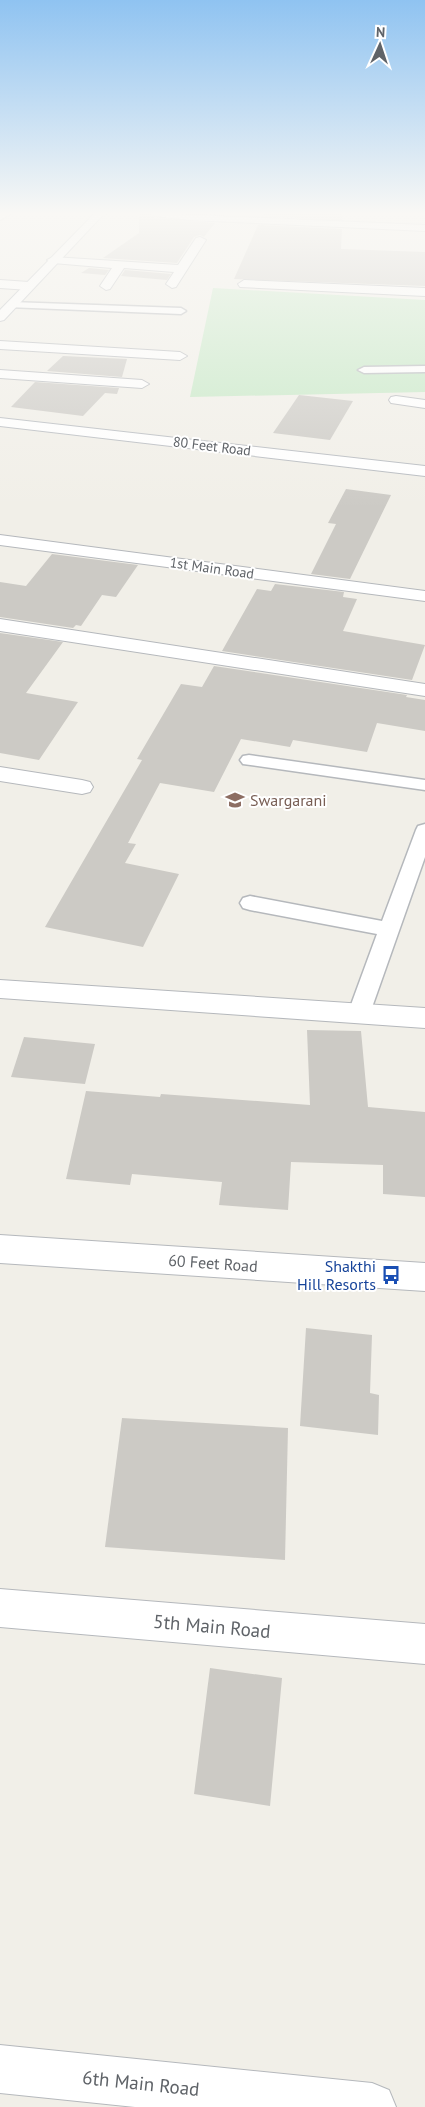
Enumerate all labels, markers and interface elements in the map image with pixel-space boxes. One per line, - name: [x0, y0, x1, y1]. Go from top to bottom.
- north arrow: [355, 20, 405, 70]
- text: N: [376, 23, 386, 41]
- street label: 80 Feet Road: [172, 432, 252, 460]
- street label: 1st Main Road: [169, 553, 255, 583]
- school or university icon: Swargarani: [224, 789, 246, 811]
- place label: Swargarani: [250, 790, 327, 810]
- street label: 60 Feet Road: [168, 1250, 258, 1276]
- place label: Shakthi Hill Resorts: [297, 1256, 376, 1294]
- bus stop icon: Shakthi Hill Resorts: [380, 1264, 402, 1286]
- street label: 5th Main Road: [152, 1609, 272, 1643]
- street label: 6th Main Road: [81, 2065, 201, 2101]

